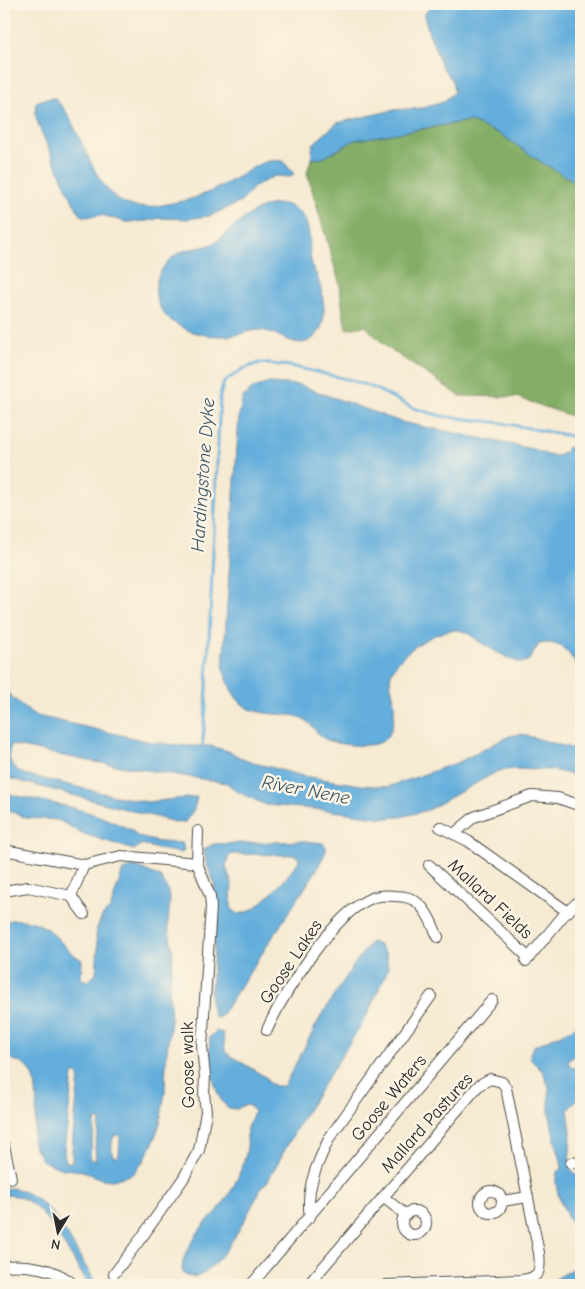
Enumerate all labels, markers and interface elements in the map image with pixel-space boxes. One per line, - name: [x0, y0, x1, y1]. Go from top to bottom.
- water label: Hardingstone Dyke: [187, 397, 219, 553]
- water label: River Nene: [260, 771, 352, 809]
- street label: Mallard Fields: [443, 854, 537, 944]
- street label: Goose Lakes: [255, 916, 327, 1008]
- street label: Goose walk: [177, 1021, 199, 1109]
- street label: Goose Waters: [347, 1051, 431, 1145]
- street label: Mallard Pastures: [377, 1069, 477, 1177]
- north arrow: [32, 1206, 82, 1256]
- text: N: [50, 1235, 62, 1253]

